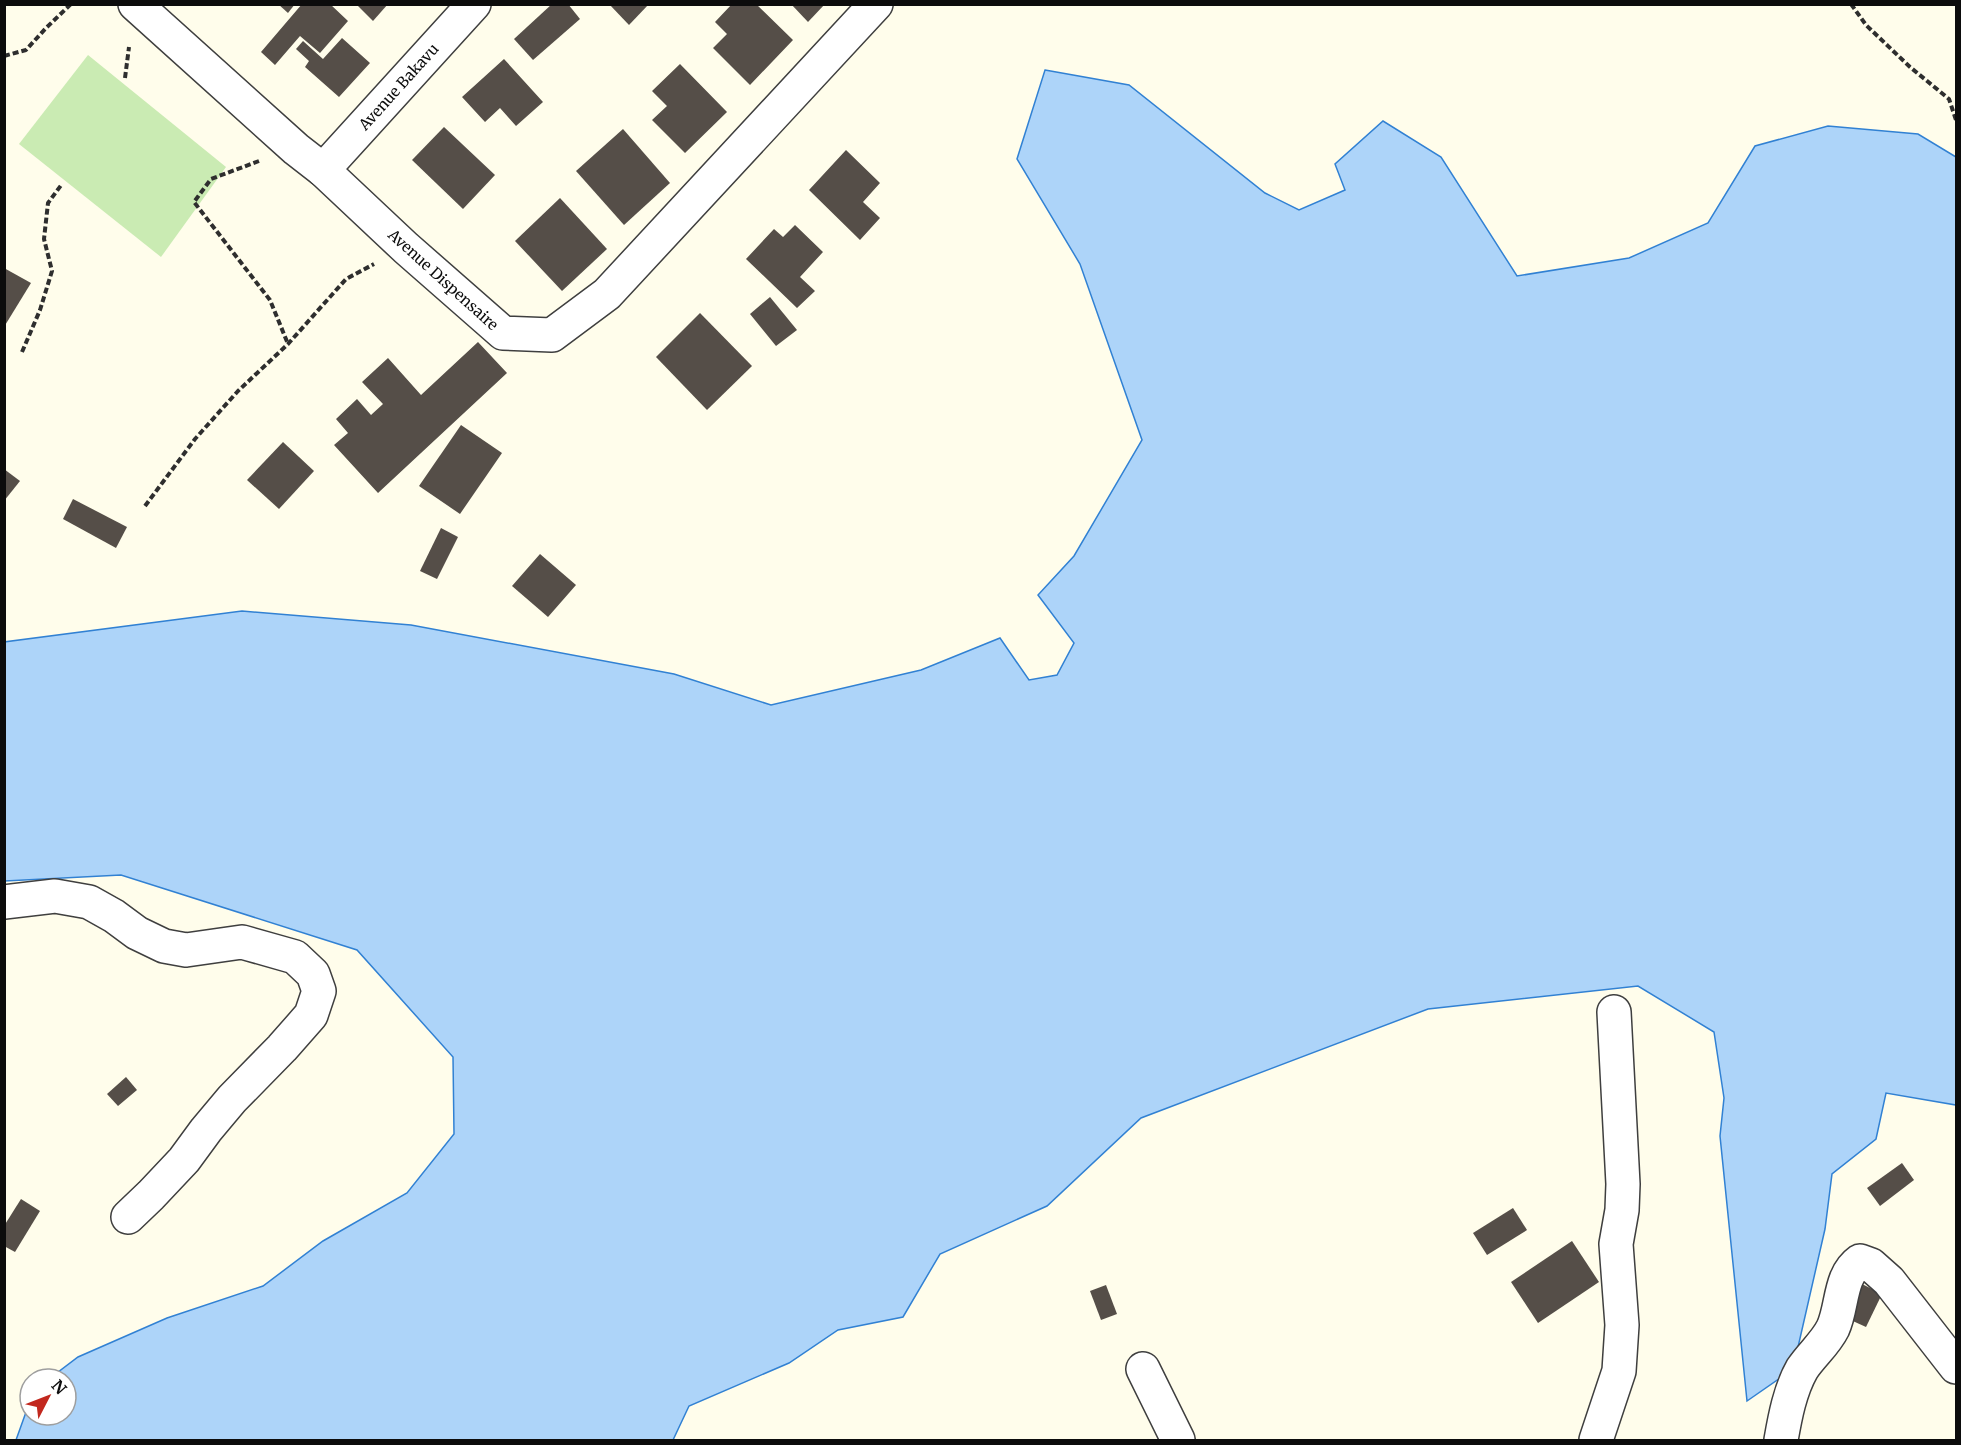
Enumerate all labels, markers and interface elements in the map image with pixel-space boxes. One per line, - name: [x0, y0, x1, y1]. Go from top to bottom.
- street label: Avenue Bakavu: [354, 39, 443, 135]
- street label: Avenue Dispensaire: [384, 224, 503, 334]
- north arrow: [18, 1367, 78, 1427]
- text: N: [47, 1376, 71, 1399]

